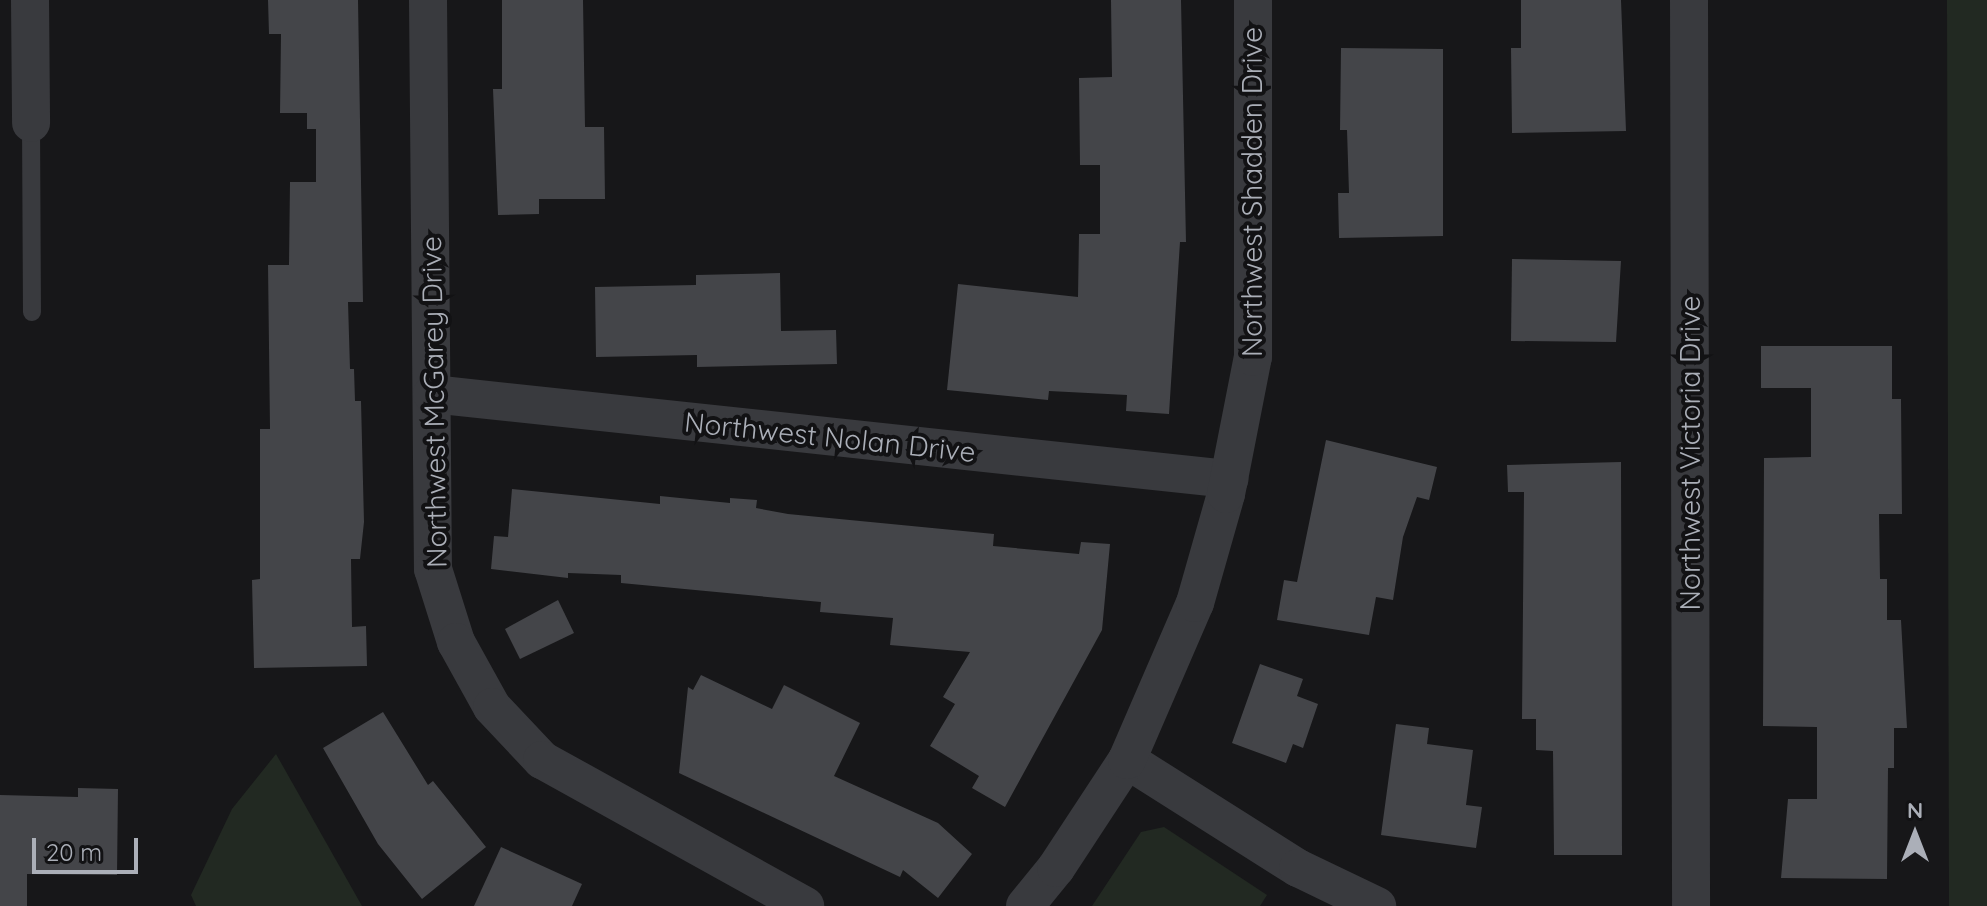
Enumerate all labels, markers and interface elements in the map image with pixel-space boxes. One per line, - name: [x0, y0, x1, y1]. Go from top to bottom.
- street label: Northwest Shadden Drive: [1235, 27, 1269, 357]
- street label: Northwest McGarey Drive: [414, 236, 454, 568]
- street label: Northwest Victoria Drive: [1673, 296, 1707, 610]
- street label: Northwest Nolan Drive: [683, 405, 977, 469]
- north arrow: [1875, 794, 1955, 874]
- text: N: [1907, 796, 1923, 824]
- scale bar: [36, 822, 142, 872]
- text: 20 m: [46, 837, 102, 867]

